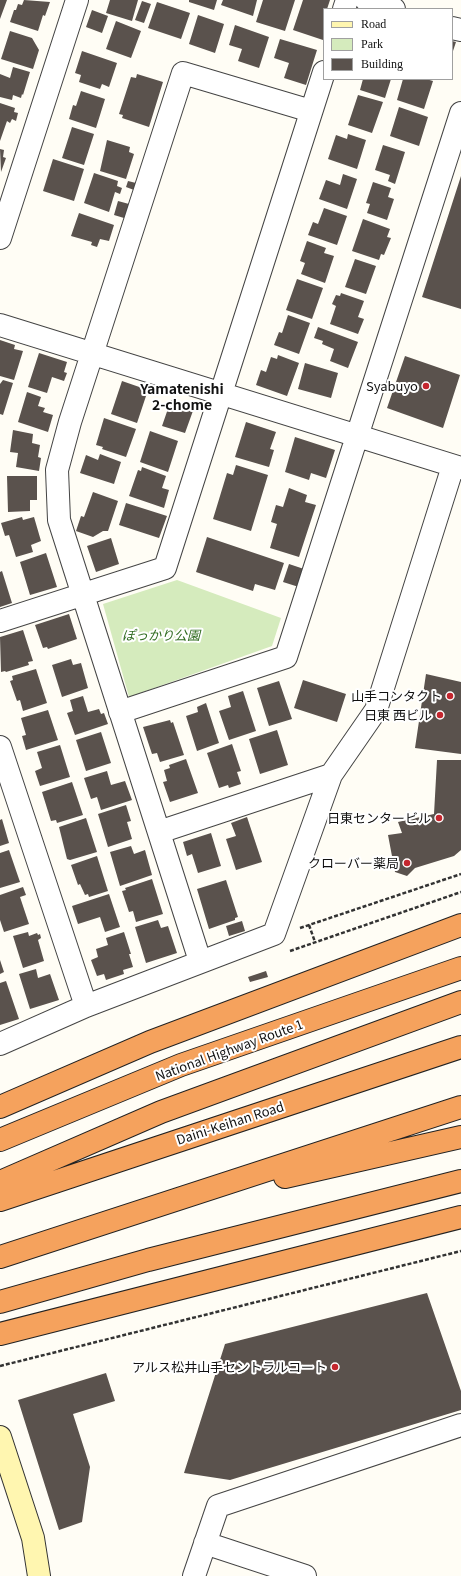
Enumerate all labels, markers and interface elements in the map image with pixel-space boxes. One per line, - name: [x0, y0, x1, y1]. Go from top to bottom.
- legend: [323, 8, 453, 80]
- text: Road: [361, 17, 386, 31]
- text: Park: [361, 37, 383, 51]
- text: Building: [361, 57, 403, 71]
- place label: Syabuyo: [366, 378, 418, 394]
- district label: Yamatenishi 2-chome: [140, 381, 224, 414]
- marker: Syabuyo: [421, 381, 431, 391]
- park label: ぽっかり公園: [122, 627, 200, 643]
- place label: 山手コンタクト: [351, 688, 442, 704]
- marker: 山手コンタクト: [445, 691, 455, 701]
- place label: 日東 西ビル: [364, 707, 432, 723]
- marker: 日東 西ビル: [435, 710, 445, 720]
- place label: 日東センタービル: [327, 810, 431, 826]
- marker: 日東センタービル: [434, 813, 444, 823]
- place label: クローバー薬局: [308, 855, 399, 871]
- marker: クローバー薬局: [402, 858, 412, 868]
- street label: National Highway Route 1: [153, 1016, 305, 1084]
- street label: Daini-Keihan Road: [174, 1098, 286, 1148]
- place label: アルス松井山手セントラルコート: [132, 1359, 327, 1375]
- marker: アルス松井山手セントラルコート: [330, 1362, 340, 1372]

